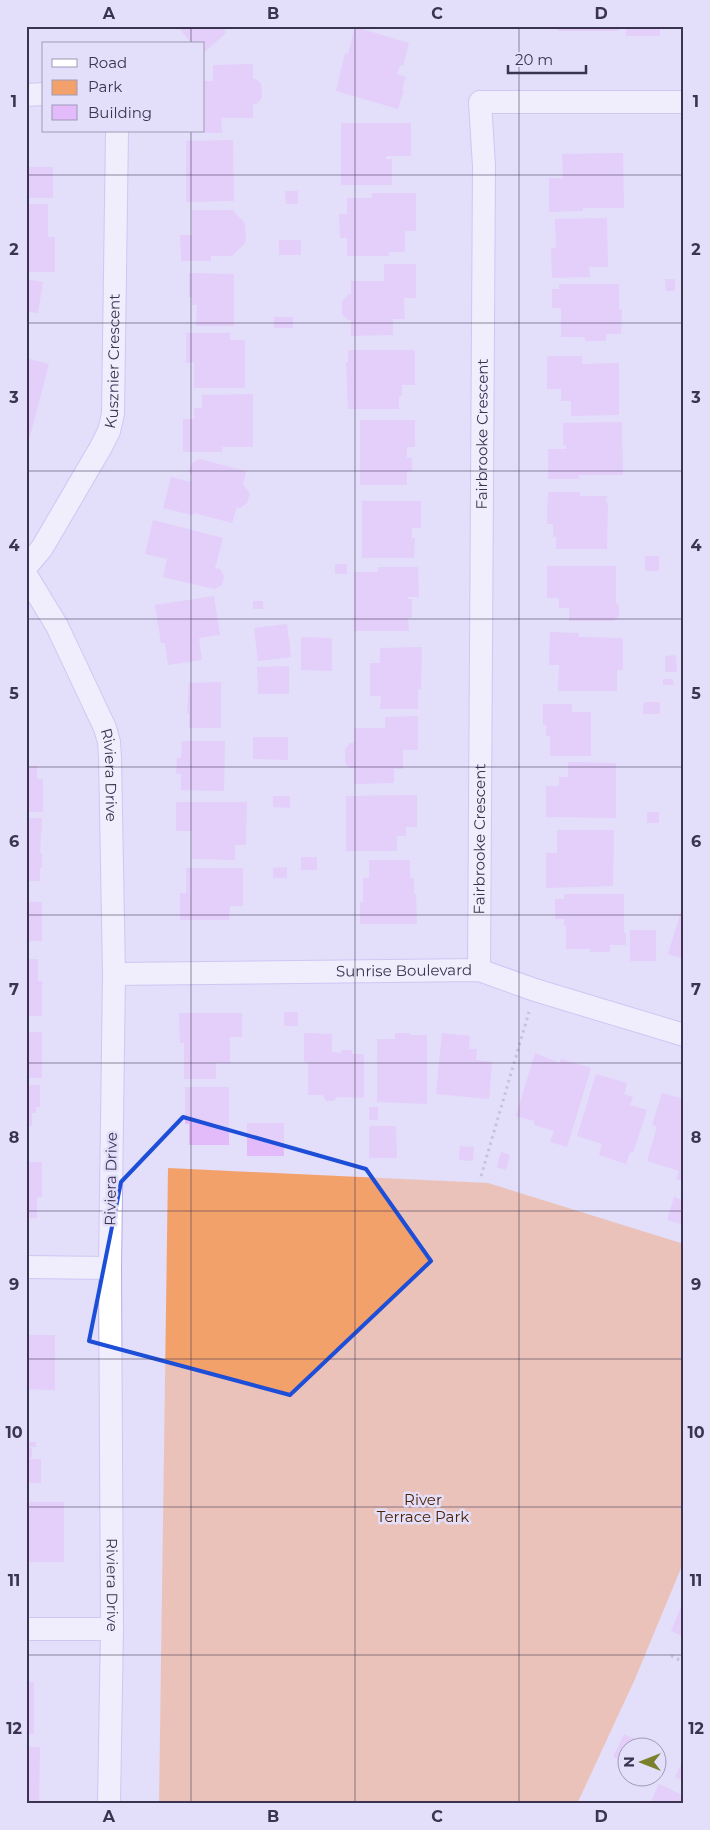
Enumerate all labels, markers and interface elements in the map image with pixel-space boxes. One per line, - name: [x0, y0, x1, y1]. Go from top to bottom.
- text: A: [102, 4, 116, 23]
- text: B: [267, 4, 279, 23]
- text: C: [431, 4, 443, 23]
- text: D: [594, 4, 608, 23]
- legend: [42, 42, 205, 132]
- scale bar: [508, 42, 585, 74]
- text: 20 m: [515, 50, 553, 69]
- text: Road: [88, 53, 127, 72]
- text: Park: [88, 77, 122, 96]
- text: 1: [11, 92, 17, 111]
- text: 1: [693, 92, 699, 111]
- text: Building: [88, 103, 152, 122]
- text: 2: [9, 240, 19, 259]
- text: 2: [691, 240, 701, 259]
- street label: Kusznier Crescent: [100, 293, 124, 430]
- street label: Fairbrooke Crescent: [472, 358, 492, 510]
- text: 3: [8, 388, 19, 407]
- text: 3: [690, 388, 701, 407]
- text: 4: [8, 536, 20, 555]
- text: 4: [690, 536, 702, 555]
- text: 5: [9, 684, 19, 703]
- text: 5: [691, 684, 701, 703]
- street label: Riviera Drive: [97, 726, 121, 822]
- street label: Fairbrooke Crescent: [469, 763, 489, 915]
- text: 6: [9, 832, 19, 851]
- text: 6: [691, 832, 701, 851]
- street label: Sunrise Boulevard: [336, 960, 472, 981]
- text: 7: [9, 980, 19, 999]
- text: 7: [691, 980, 701, 999]
- text: 8: [9, 1128, 19, 1147]
- text: 8: [691, 1128, 701, 1147]
- street label: Riviera Drive: [100, 1132, 121, 1226]
- text: 9: [9, 1275, 19, 1294]
- text: 9: [691, 1275, 701, 1294]
- text: 10: [5, 1423, 23, 1442]
- text: 10: [687, 1423, 705, 1442]
- park label: River Terrace Park: [377, 1490, 469, 1526]
- street label: Riviera Drive: [102, 1538, 122, 1632]
- text: 11: [8, 1571, 20, 1590]
- text: 11: [690, 1571, 702, 1590]
- text: 12: [6, 1719, 22, 1738]
- text: 12: [688, 1719, 704, 1738]
- north arrow: [618, 1738, 668, 1788]
- text: N: [620, 1756, 638, 1768]
- text: A: [102, 1807, 116, 1826]
- text: B: [267, 1807, 279, 1826]
- text: C: [431, 1807, 443, 1826]
- text: D: [594, 1807, 608, 1826]

